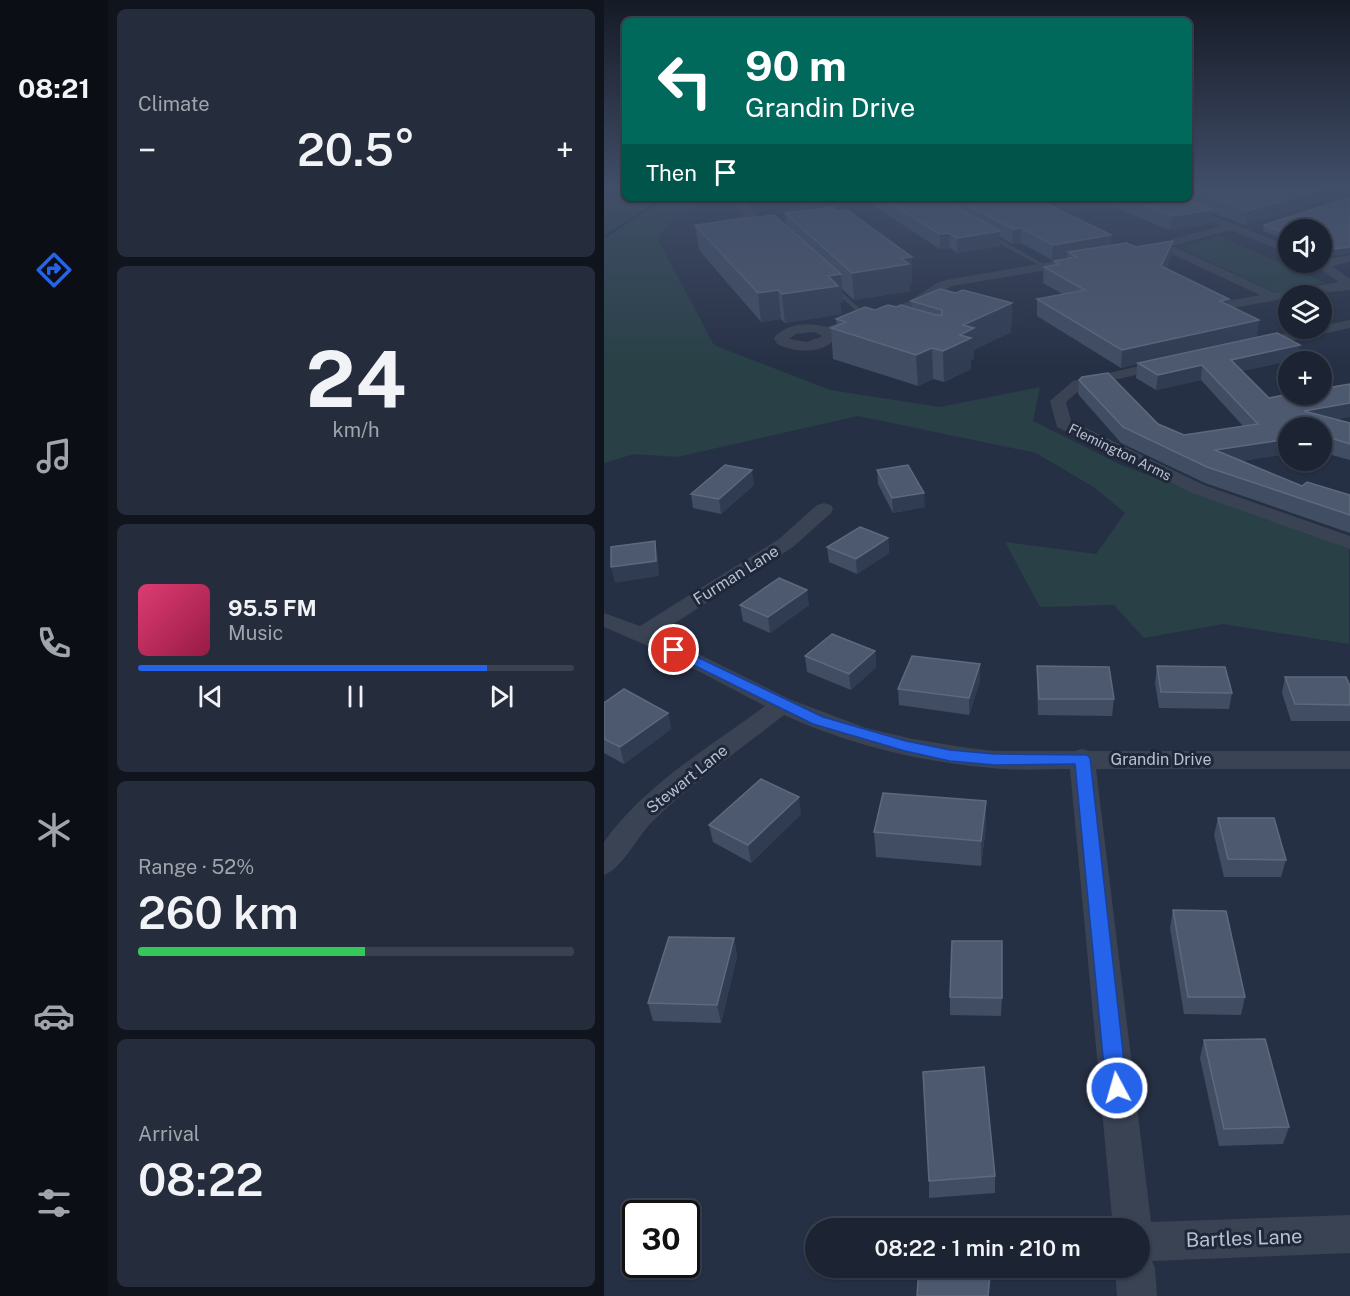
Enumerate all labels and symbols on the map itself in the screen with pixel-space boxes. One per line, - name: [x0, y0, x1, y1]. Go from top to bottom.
- street label: Flemington Arms: [1066, 420, 1174, 484]
- street label: Furman Lane: [690, 541, 782, 609]
- pin: [648, 624, 699, 675]
- street label: Stewart Lane: [643, 741, 731, 817]
- street label: Grandin Drive: [1111, 750, 1211, 769]
- position arrow: [1085, 1056, 1149, 1120]
- speed limit sign: 30: [622, 1200, 700, 1278]
- street label: Bartles Lane: [1185, 1224, 1303, 1252]

